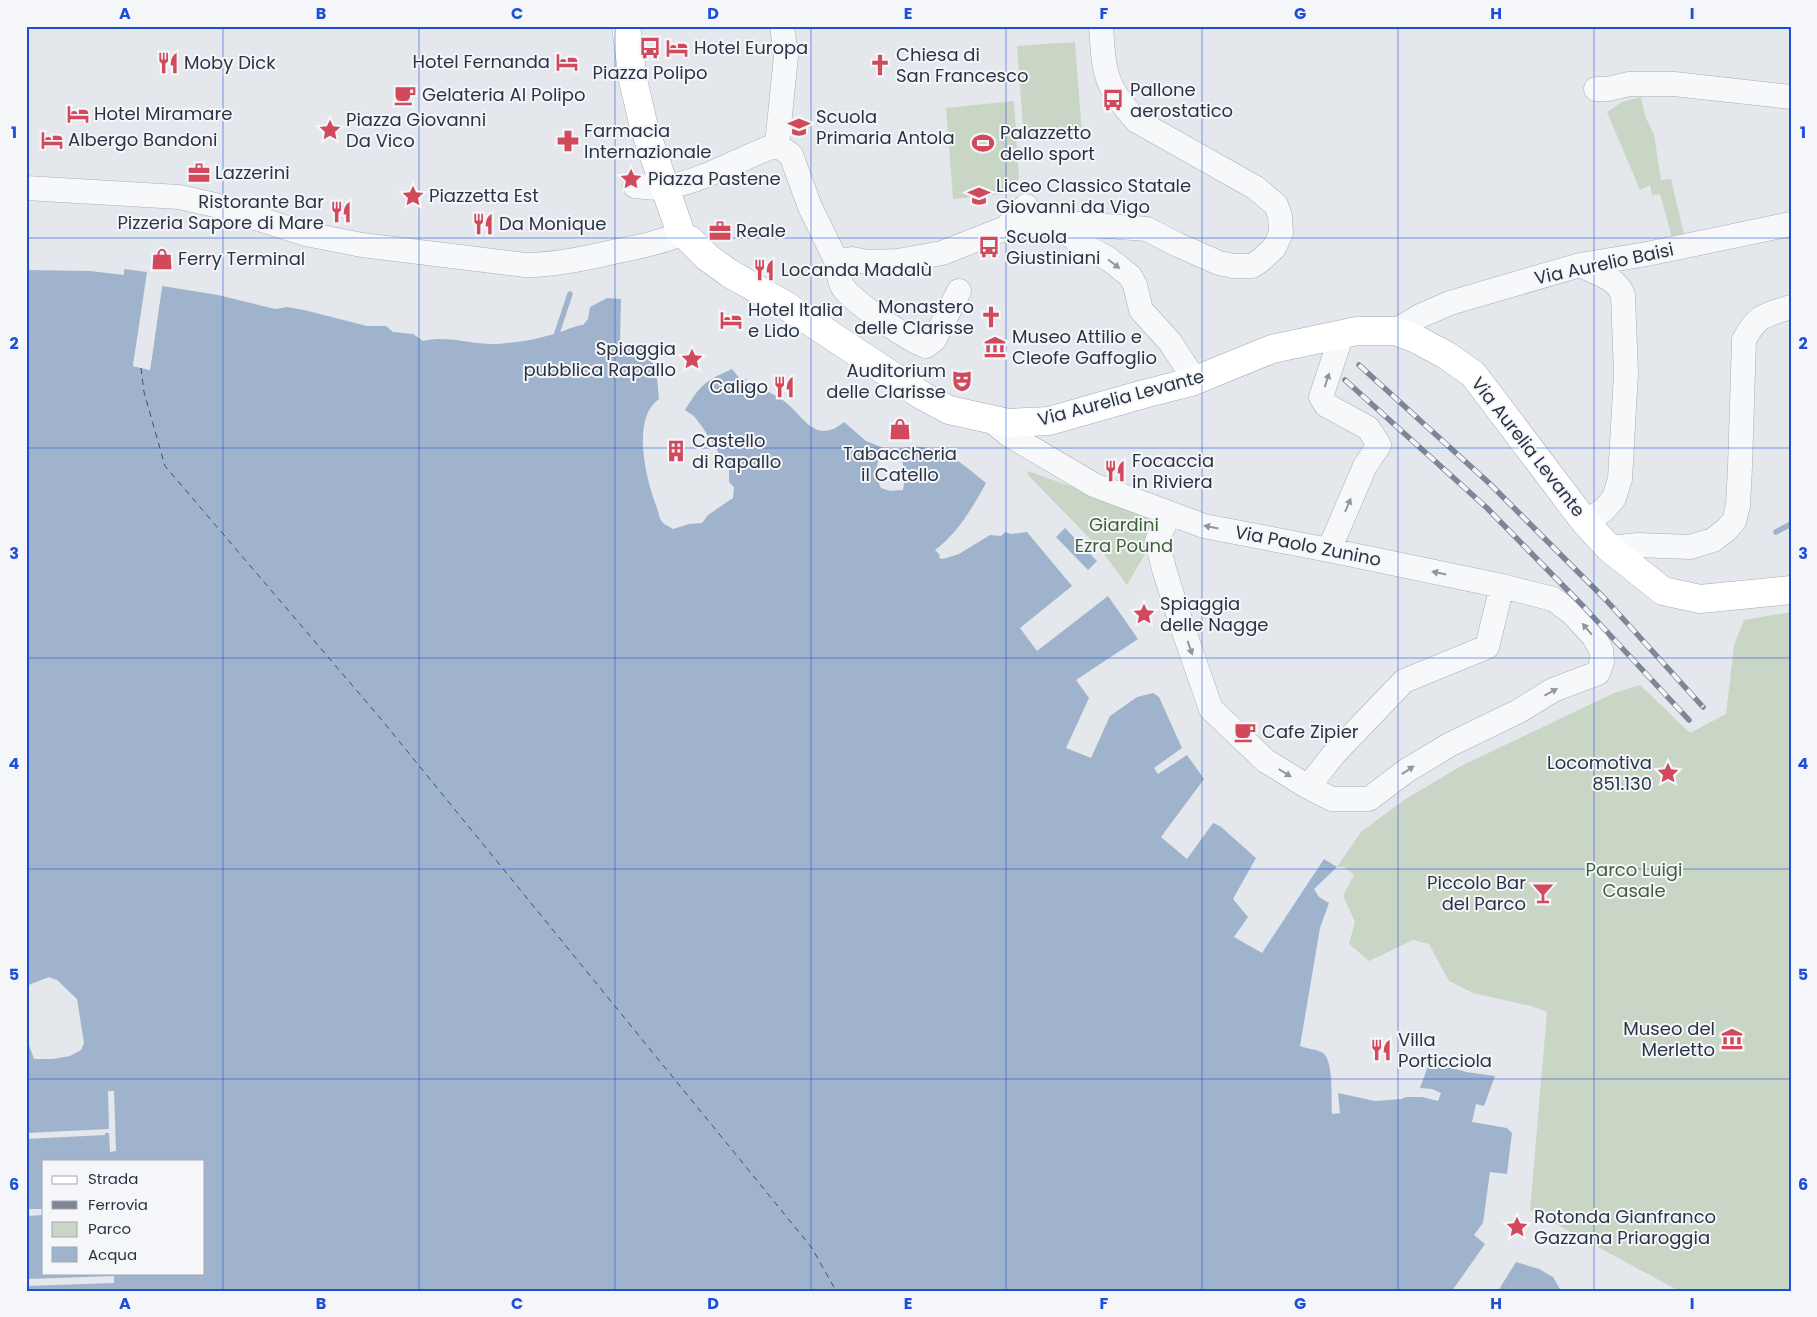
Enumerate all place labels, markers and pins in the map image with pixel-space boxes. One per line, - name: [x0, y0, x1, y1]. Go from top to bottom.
- bus stop icon: Piazza Polipo: [637, 35, 663, 61]
- hotel icon: Hotel Europa: [664, 35, 690, 61]
- place label: Hotel Europa: [694, 35, 808, 60]
- place label: Chiesa di San Francesco: [896, 42, 1028, 88]
- place label: Hotel Fernanda: [413, 49, 550, 74]
- hotel icon: Hotel Fernanda: [554, 49, 580, 75]
- restaurant icon: Moby Dick: [155, 50, 181, 76]
- place label: Moby Dick: [184, 50, 276, 75]
- church icon: Chiesa di San Francesco: [867, 52, 893, 78]
- place label: Piazza Polipo: [593, 60, 707, 85]
- place label: Pallone aerostatico: [1130, 77, 1233, 123]
- cafe icon: Gelateria Al Polipo: [392, 82, 418, 108]
- place label: Gelateria Al Polipo: [422, 82, 585, 107]
- bus stop icon: Pallone aerostatico: [1100, 87, 1126, 113]
- hotel icon: Hotel Miramare: [65, 101, 91, 127]
- place label: Hotel Miramare: [94, 101, 232, 126]
- place label: Scuola Primaria Antola: [816, 104, 955, 150]
- place label: Piazza Giovanni Da Vico: [346, 107, 486, 153]
- school or university icon: Scuola Primaria Antola: [786, 114, 812, 140]
- place icon: Piazza Giovanni Da Vico: [317, 117, 343, 143]
- place label: Farmacia Internazionale: [584, 118, 711, 164]
- place label: Palazzetto dello sport: [1000, 120, 1095, 166]
- hotel icon: Albergo Bandoni: [39, 127, 65, 153]
- place label: Albergo Bandoni: [68, 127, 217, 152]
- pharmacy icon: Farmacia Internazionale: [555, 128, 581, 154]
- sports icon: Palazzetto dello sport: [970, 130, 996, 156]
- office icon: Lazzerini: [186, 160, 212, 186]
- place label: Lazzerini: [215, 160, 290, 185]
- place icon: Piazza Pastene: [618, 166, 644, 192]
- place label: Piazza Pastene: [648, 166, 781, 191]
- place label: Liceo Classico Statale Giovanni da Vigo: [996, 173, 1191, 219]
- place icon: Piazzetta Est: [400, 183, 426, 209]
- place label: Piazzetta Est: [429, 183, 539, 208]
- school or university icon: Liceo Classico Statale Giovanni da Vigo: [966, 183, 992, 209]
- place label: Ristorante Bar Pizzeria Sapore di Mare: [117, 189, 324, 235]
- restaurant icon: Ristorante Bar Pizzeria Sapore di Mare: [328, 199, 354, 225]
- restaurant icon: Da Monique: [470, 211, 496, 237]
- place label: Da Monique: [499, 211, 607, 236]
- office icon: Reale: [707, 218, 733, 244]
- place label: Reale: [736, 218, 786, 243]
- place label: Scuola Giustiniani: [1006, 224, 1100, 270]
- bus stop icon: Scuola Giustiniani: [976, 234, 1002, 260]
- shop icon: Ferry Terminal: [149, 246, 175, 272]
- place label: Ferry Terminal: [178, 246, 305, 271]
- restaurant icon: Locanda Madalù: [751, 257, 777, 283]
- place label: Locanda Madalù: [781, 257, 932, 282]
- place label: Monastero delle Clarisse: [854, 294, 974, 340]
- place label: Hotel Italia e Lido: [748, 297, 843, 343]
- church icon: Monastero delle Clarisse: [978, 304, 1004, 330]
- hotel icon: Hotel Italia e Lido: [718, 307, 744, 333]
- place label: Museo Attilio e Cleofe Gaffoglio: [1012, 324, 1157, 370]
- museum icon: Museo Attilio e Cleofe Gaffoglio: [982, 334, 1008, 360]
- place label: Spiaggia pubblica Rapallo: [523, 336, 676, 382]
- place icon: Spiaggia pubblica Rapallo: [679, 346, 705, 372]
- place label: Auditorium delle Clarisse: [826, 358, 946, 404]
- theatre icon: Auditorium delle Clarisse: [949, 368, 975, 394]
- place label: Caligo: [709, 374, 768, 399]
- restaurant icon: Caligo: [771, 374, 797, 400]
- shop icon: Tabaccheria il Catello: [887, 416, 913, 442]
- place label: Castello di Rapallo: [692, 428, 781, 474]
- building icon: Castello di Rapallo: [663, 438, 689, 464]
- place label: Tabaccheria il Catello: [843, 441, 957, 487]
- place label: Focaccia in Riviera: [1132, 448, 1214, 494]
- restaurant icon: Focaccia in Riviera: [1102, 458, 1128, 484]
- place label: Spiaggia delle Nagge: [1160, 591, 1268, 637]
- place icon: Spiaggia delle Nagge: [1131, 601, 1157, 627]
- cafe icon: Cafe Zipier: [1232, 719, 1258, 745]
- place label: Cafe Zipier: [1262, 719, 1359, 744]
- place label: Locomotiva 851.130: [1547, 750, 1652, 796]
- place icon: Locomotiva 851.130: [1655, 760, 1681, 786]
- place label: Piccolo Bar del Parco: [1427, 870, 1526, 916]
- bar icon: Piccolo Bar del Parco: [1530, 880, 1556, 906]
- place label: Museo del Merletto: [1623, 1016, 1715, 1062]
- museum icon: Museo del Merletto: [1719, 1026, 1745, 1052]
- place label: Villa Porticciola: [1398, 1027, 1492, 1073]
- restaurant icon: Villa Porticciola: [1368, 1037, 1394, 1063]
- place label: Rotonda Gianfranco Gazzana Priaroggia: [1534, 1204, 1716, 1250]
- place icon: Rotonda Gianfranco Gazzana Priaroggia: [1504, 1214, 1530, 1240]

